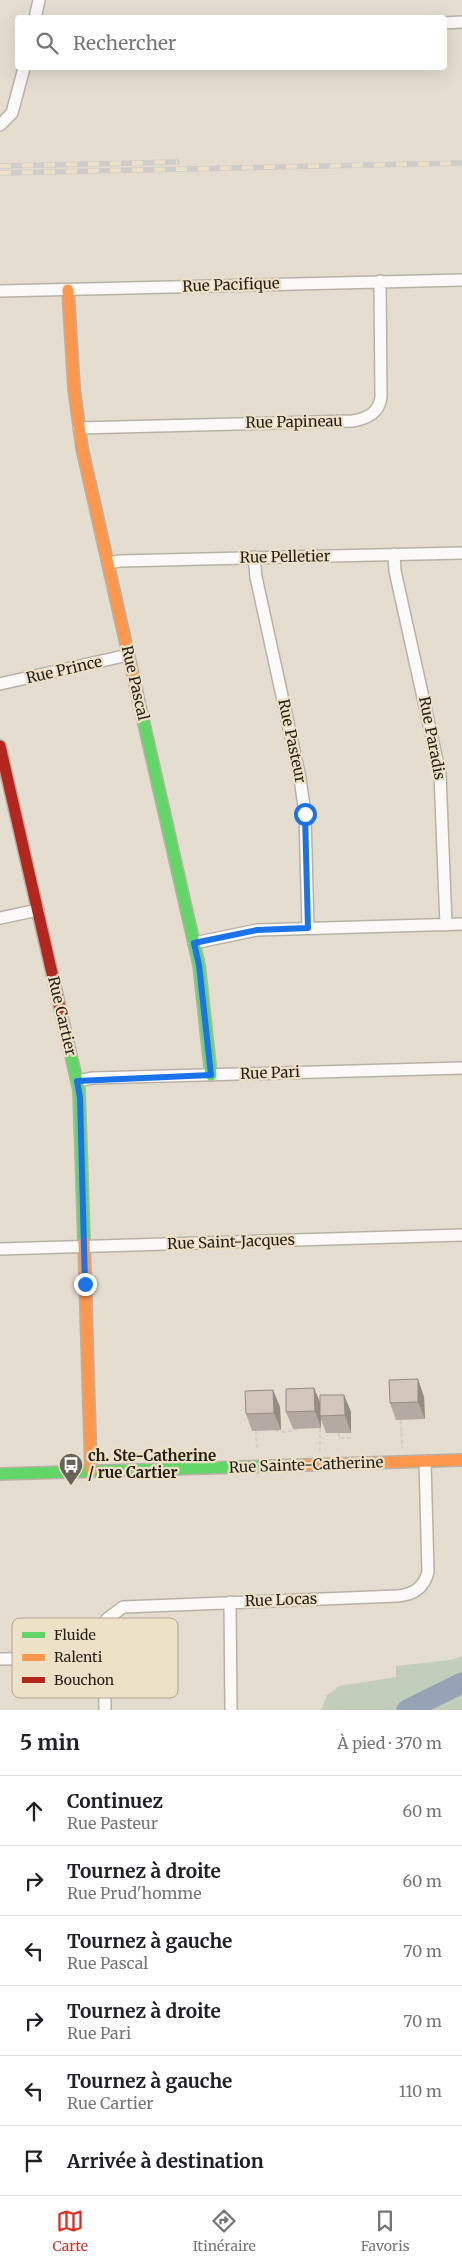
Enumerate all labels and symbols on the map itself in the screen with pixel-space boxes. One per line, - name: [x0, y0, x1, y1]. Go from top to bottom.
- street label: Rue Pacifique: [182, 273, 280, 296]
- street label: Rue Papineau: [245, 411, 343, 432]
- street label: Rue Pelletier: [240, 546, 331, 567]
- street label: Rue Pascal: [118, 644, 153, 722]
- street label: Rue Prince: [24, 652, 104, 687]
- street label: Rue Paradis: [415, 695, 450, 781]
- street label: Rue Pasteur: [274, 697, 311, 785]
- route start: [294, 803, 317, 826]
- street label: Rue Cartier: [44, 974, 81, 1058]
- street label: Rue Pari: [240, 1062, 300, 1083]
- street label: Rue Saint-Jacques: [167, 1230, 295, 1253]
- route end: [74, 1273, 97, 1296]
- place label: ch. Ste-Catherine / rue Cartier: [88, 1446, 216, 1482]
- bus stop icon: ch. Ste-Catherine / rue Cartier: [58, 1452, 84, 1486]
- street label: Rue Sainte-Catherine: [228, 1452, 384, 1477]
- street label: Rue Locas: [244, 1589, 318, 1610]
- legend: [12, 1618, 178, 1698]
- text: Fluide: [54, 1626, 96, 1644]
- text: Ralenti: [54, 1648, 103, 1666]
- text: Bouchon: [54, 1671, 114, 1689]

